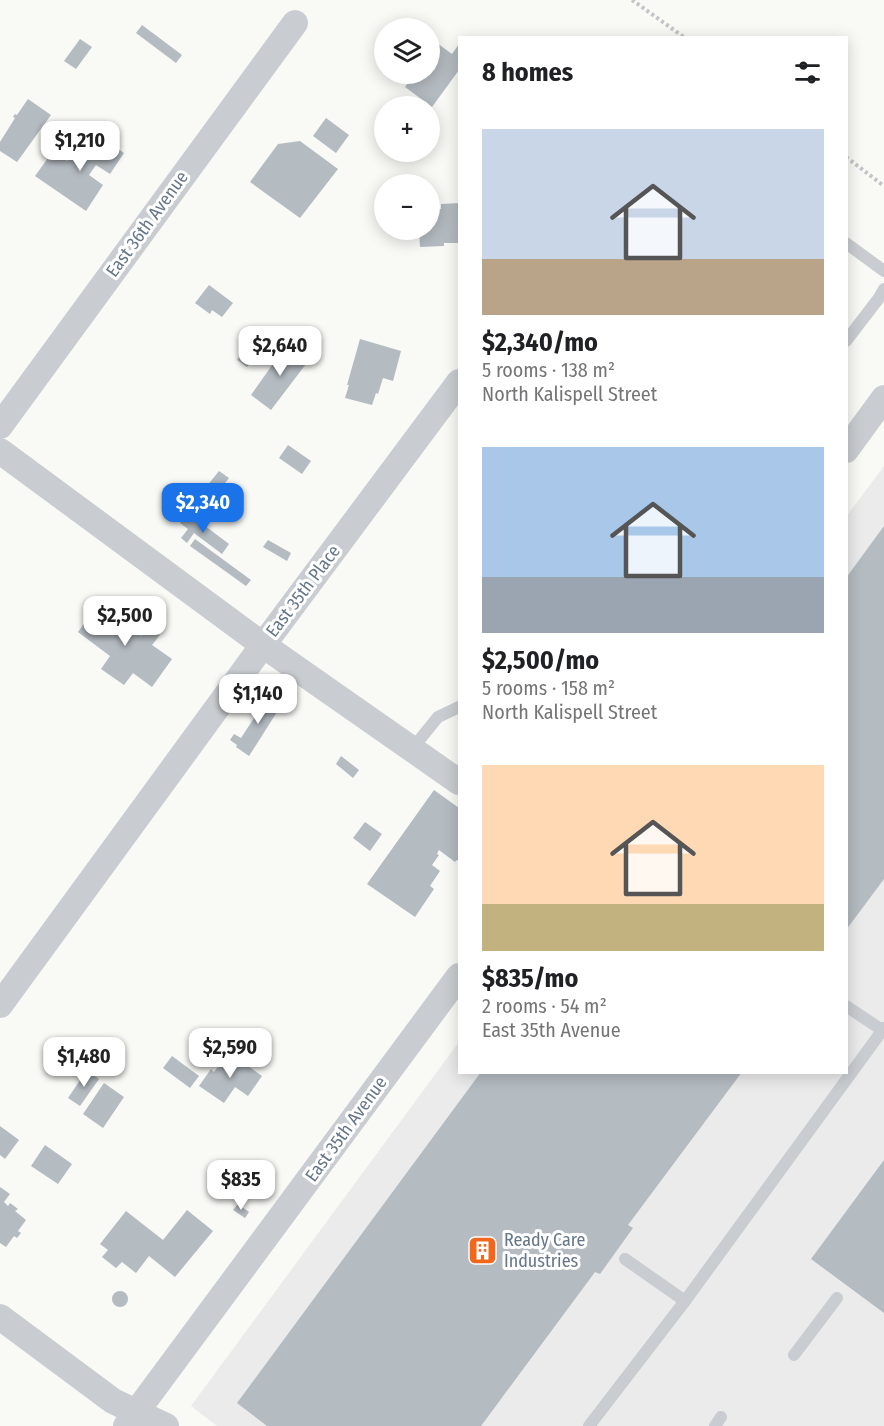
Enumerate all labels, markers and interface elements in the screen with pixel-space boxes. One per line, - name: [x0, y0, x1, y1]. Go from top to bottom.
- map controls: [374, 18, 440, 240]
- button: layers: [374, 18, 440, 84]
- icon: filters: [791, 56, 824, 89]
- text: 8 homes: [482, 57, 573, 88]
- button: +: [374, 96, 440, 162]
- pin: $1,210: [31, 121, 129, 172]
- text: $1,210: [55, 128, 105, 152]
- street label: East 36th Avenue: [101, 167, 193, 281]
- icon: home: [599, 168, 707, 276]
- button: −: [374, 174, 440, 240]
- pin: $2,640: [231, 326, 329, 377]
- text: $2,340/mo: [482, 327, 598, 358]
- text: $2,640: [253, 333, 308, 357]
- text: 5 rooms · 138 m²: [482, 358, 615, 382]
- text: North Kalispell Street: [482, 382, 657, 406]
- pin: $2,340: [154, 483, 252, 534]
- icon: home: [599, 486, 707, 594]
- text: $2,340: [176, 490, 230, 514]
- street label: East 35th Place: [261, 541, 345, 641]
- pin: $2,500: [76, 596, 174, 647]
- text: $2,500: [97, 603, 153, 627]
- text: $2,500/mo: [482, 645, 599, 676]
- pin: $1,140: [209, 674, 307, 725]
- text: 5 rooms · 158 m²: [482, 676, 615, 700]
- text: $1,140: [233, 681, 283, 705]
- text: North Kalispell Street: [482, 700, 657, 724]
- icon: home: [599, 804, 707, 912]
- text: $835/mo: [482, 963, 578, 994]
- text: 2 rooms · 54 m²: [482, 994, 607, 1018]
- text: East 35th Avenue: [482, 1018, 621, 1042]
- pin: $2,590: [181, 1028, 279, 1079]
- text: $2,590: [203, 1035, 257, 1059]
- pin: $1,480: [35, 1037, 133, 1088]
- text: $1,480: [57, 1044, 111, 1068]
- street label: East 35th Avenue: [300, 1072, 392, 1186]
- pin: $835: [205, 1160, 277, 1211]
- text: $835: [221, 1167, 261, 1191]
- place label: Ready Care Industries: [504, 1229, 586, 1272]
- building icon: Ready Care Industries: [467, 1234, 499, 1266]

